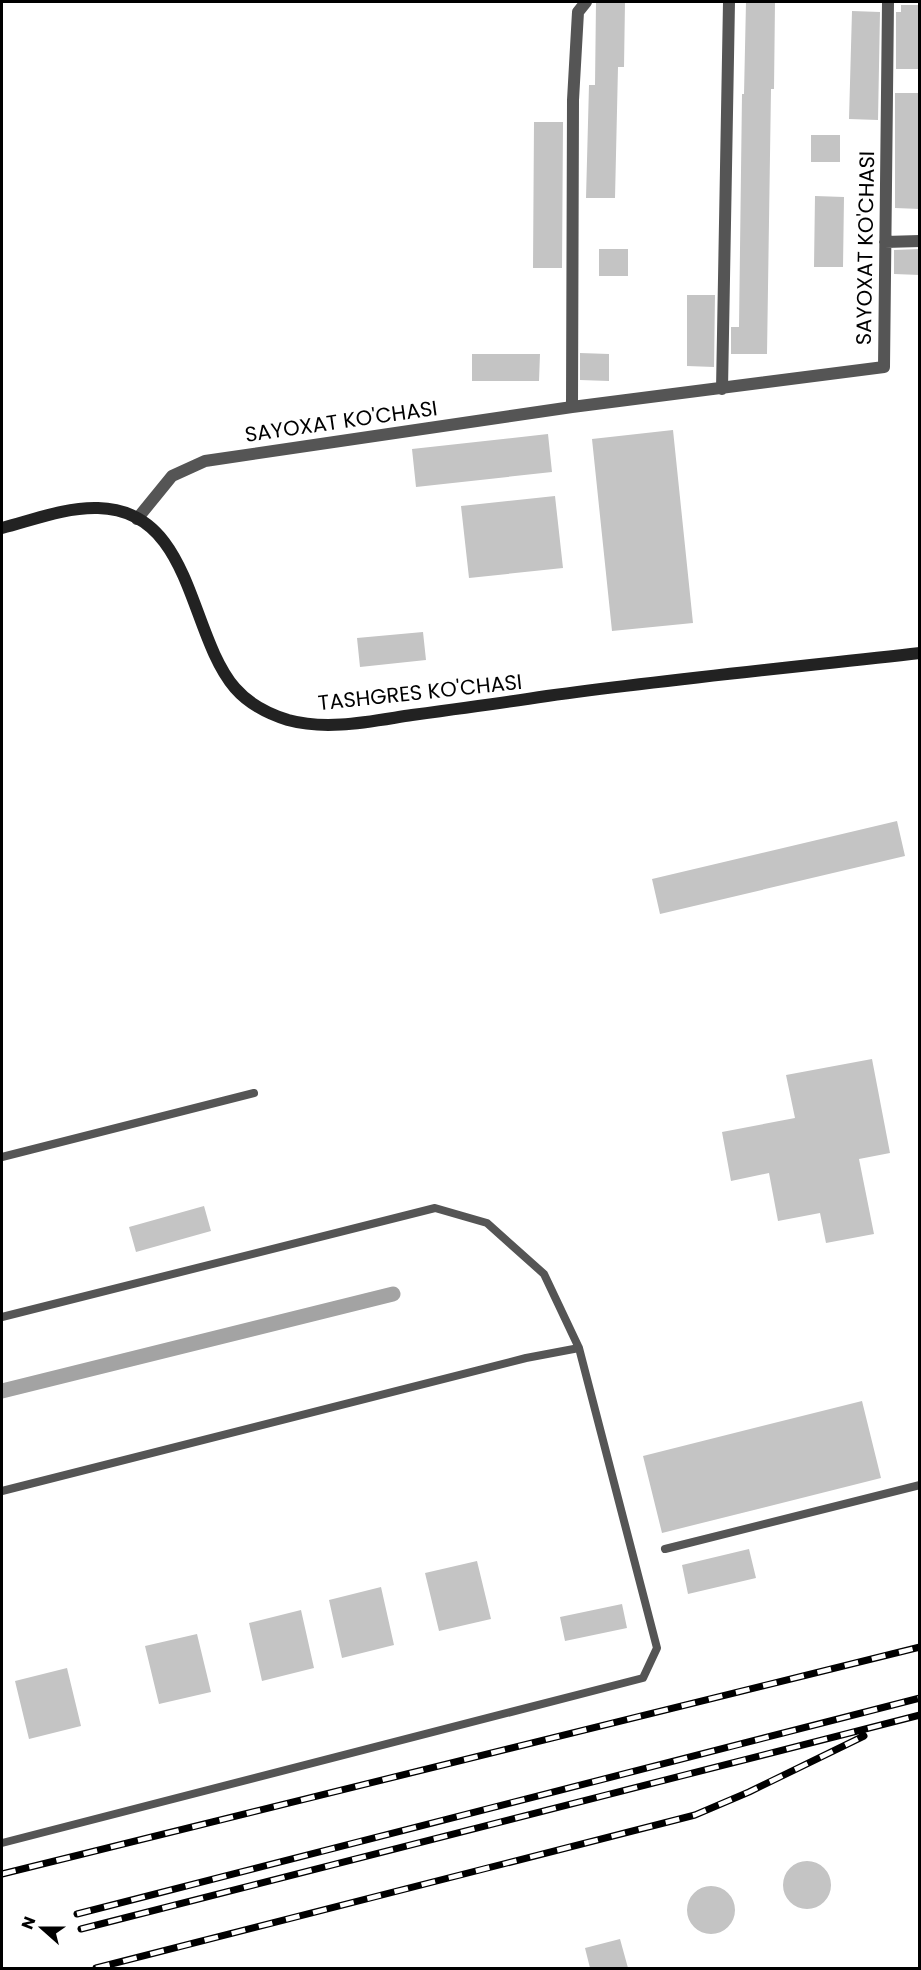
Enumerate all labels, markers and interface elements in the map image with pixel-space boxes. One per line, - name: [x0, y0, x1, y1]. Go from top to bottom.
- street label: SAYOXAT KO'CHASI: [849, 151, 881, 345]
- street label: SAYOXAT KO'CHASI: [243, 393, 439, 449]
- street label: TASHGRES KO'CHASI: [317, 667, 523, 717]
- north arrow: [12, 1898, 72, 1958]
- text: N: [16, 1913, 41, 1933]

